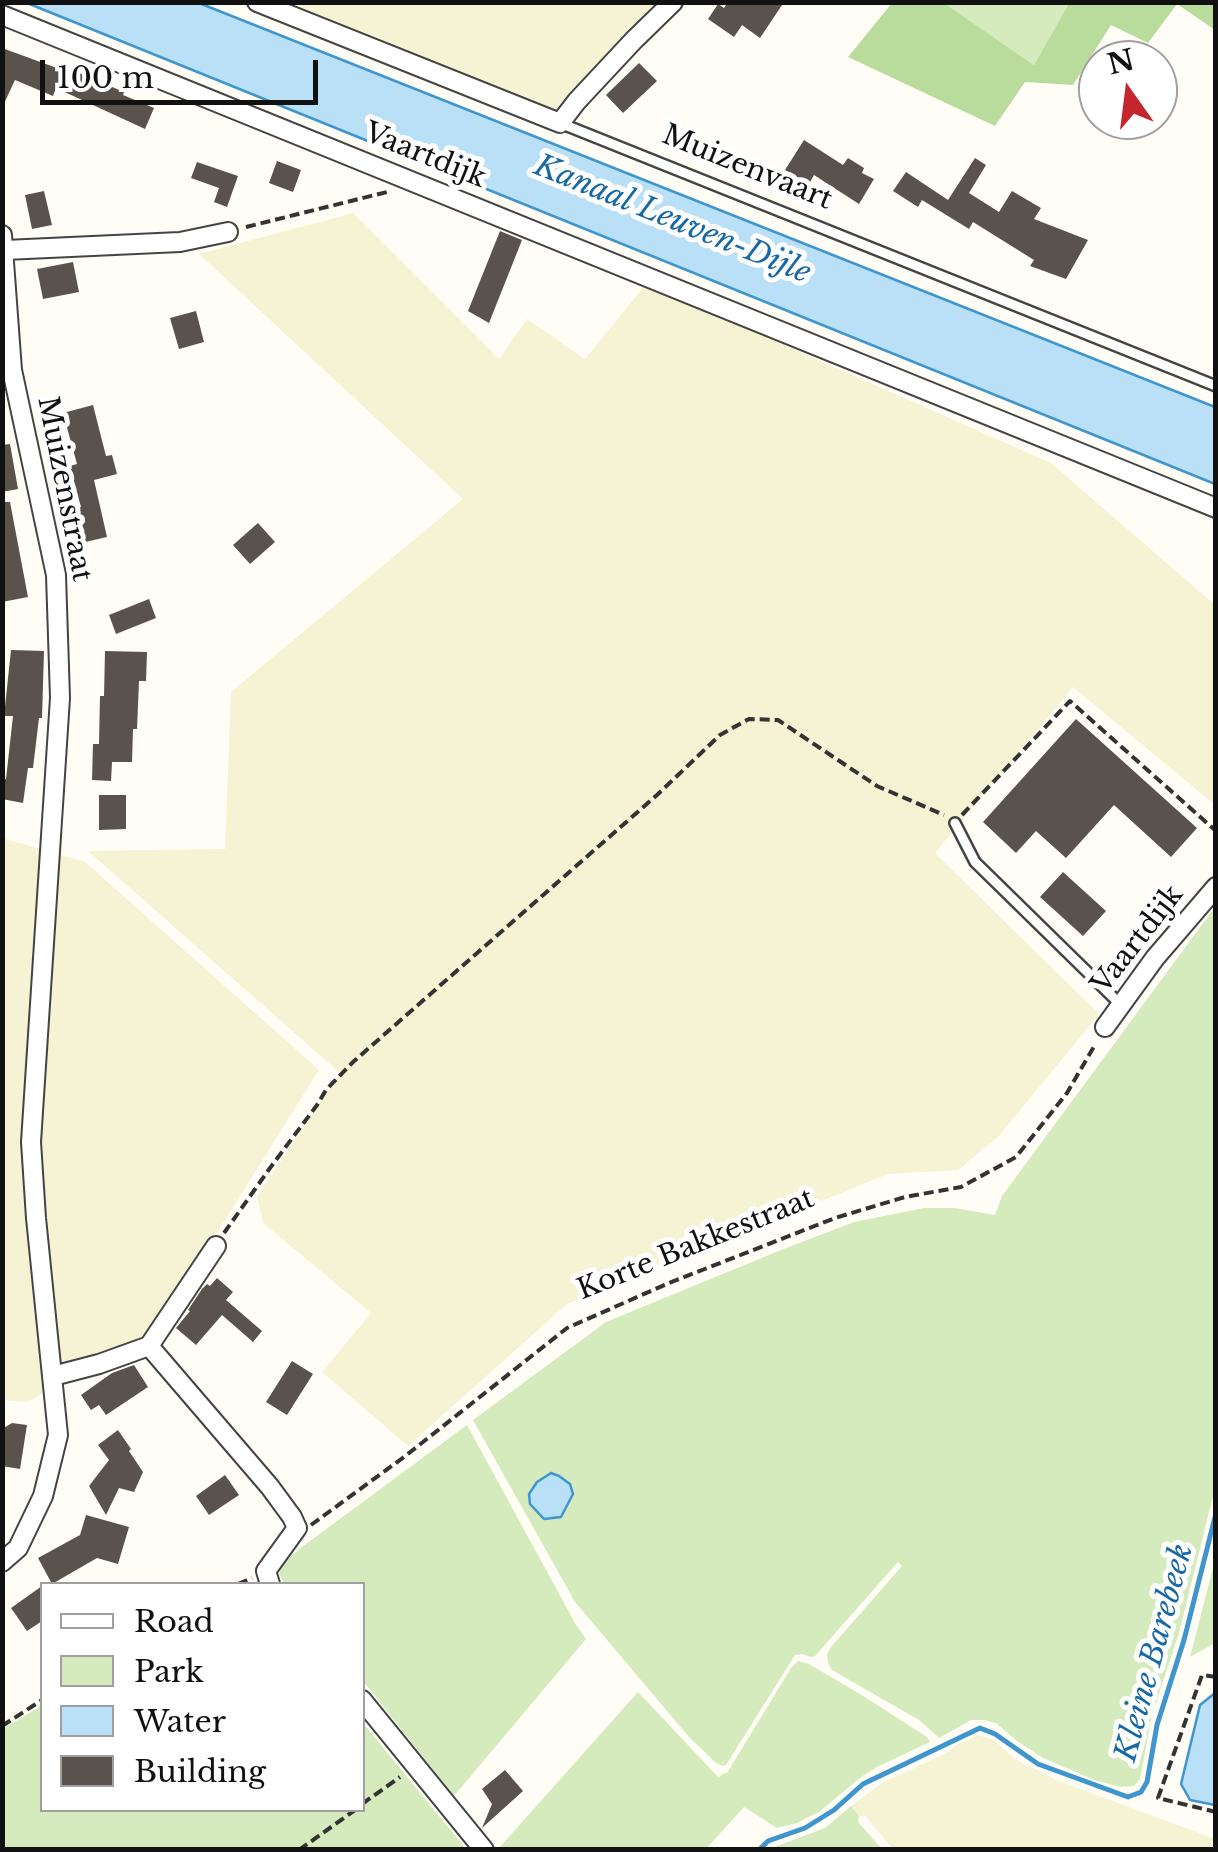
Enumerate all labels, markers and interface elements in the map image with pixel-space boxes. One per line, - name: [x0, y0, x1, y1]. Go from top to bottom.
- scale bar: [45, 40, 322, 102]
- north arrow: [1078, 40, 1178, 140]
- text: N: [1104, 42, 1138, 83]
- text: 100 m: [57, 59, 154, 96]
- street label: Vaartdijk: [359, 116, 491, 196]
- street label: Muizenvaart: [657, 119, 837, 217]
- water label: Kanaal Leuven-Dijle: [529, 148, 815, 292]
- street label: Muizenstraat: [30, 394, 98, 584]
- street label: Vaartdijk: [1085, 879, 1191, 1001]
- street label: Korte Bakkestraat: [573, 1182, 819, 1308]
- water label: Kleine Barebeek: [1109, 1540, 1201, 1766]
- legend: [40, 1582, 365, 1812]
- text: Road: [134, 1603, 214, 1640]
- text: Park: [134, 1653, 204, 1690]
- text: Water: [134, 1703, 226, 1740]
- text: Building: [134, 1753, 266, 1790]

